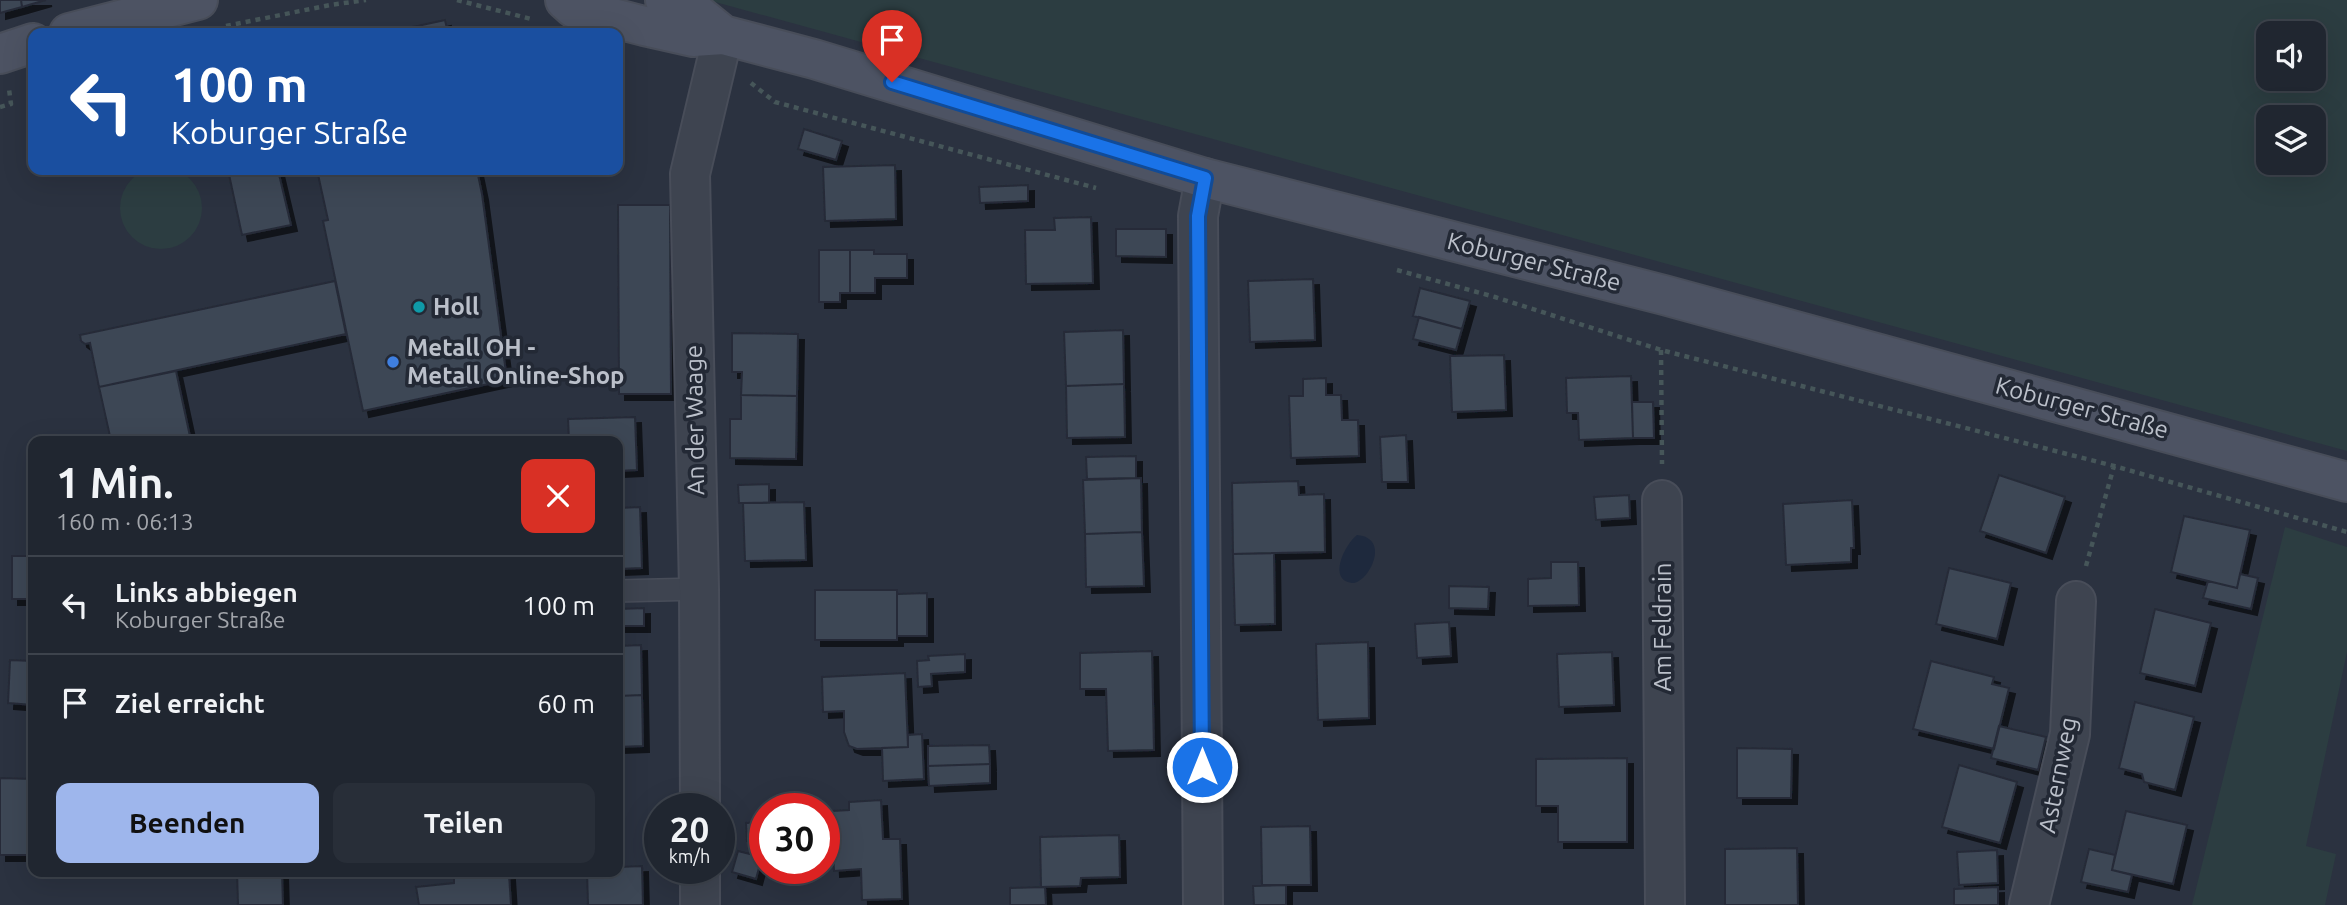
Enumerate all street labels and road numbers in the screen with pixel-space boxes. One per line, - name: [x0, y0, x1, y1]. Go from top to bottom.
- street label: Koburger Straße: [1445, 227, 1624, 296]
- street label: An der Waage: [680, 345, 709, 495]
- street label: Koburger Straße: [1993, 371, 2172, 444]
- street label: Am Feldrain: [1649, 563, 1676, 691]
- street label: Asternweg: [2033, 715, 2082, 835]

